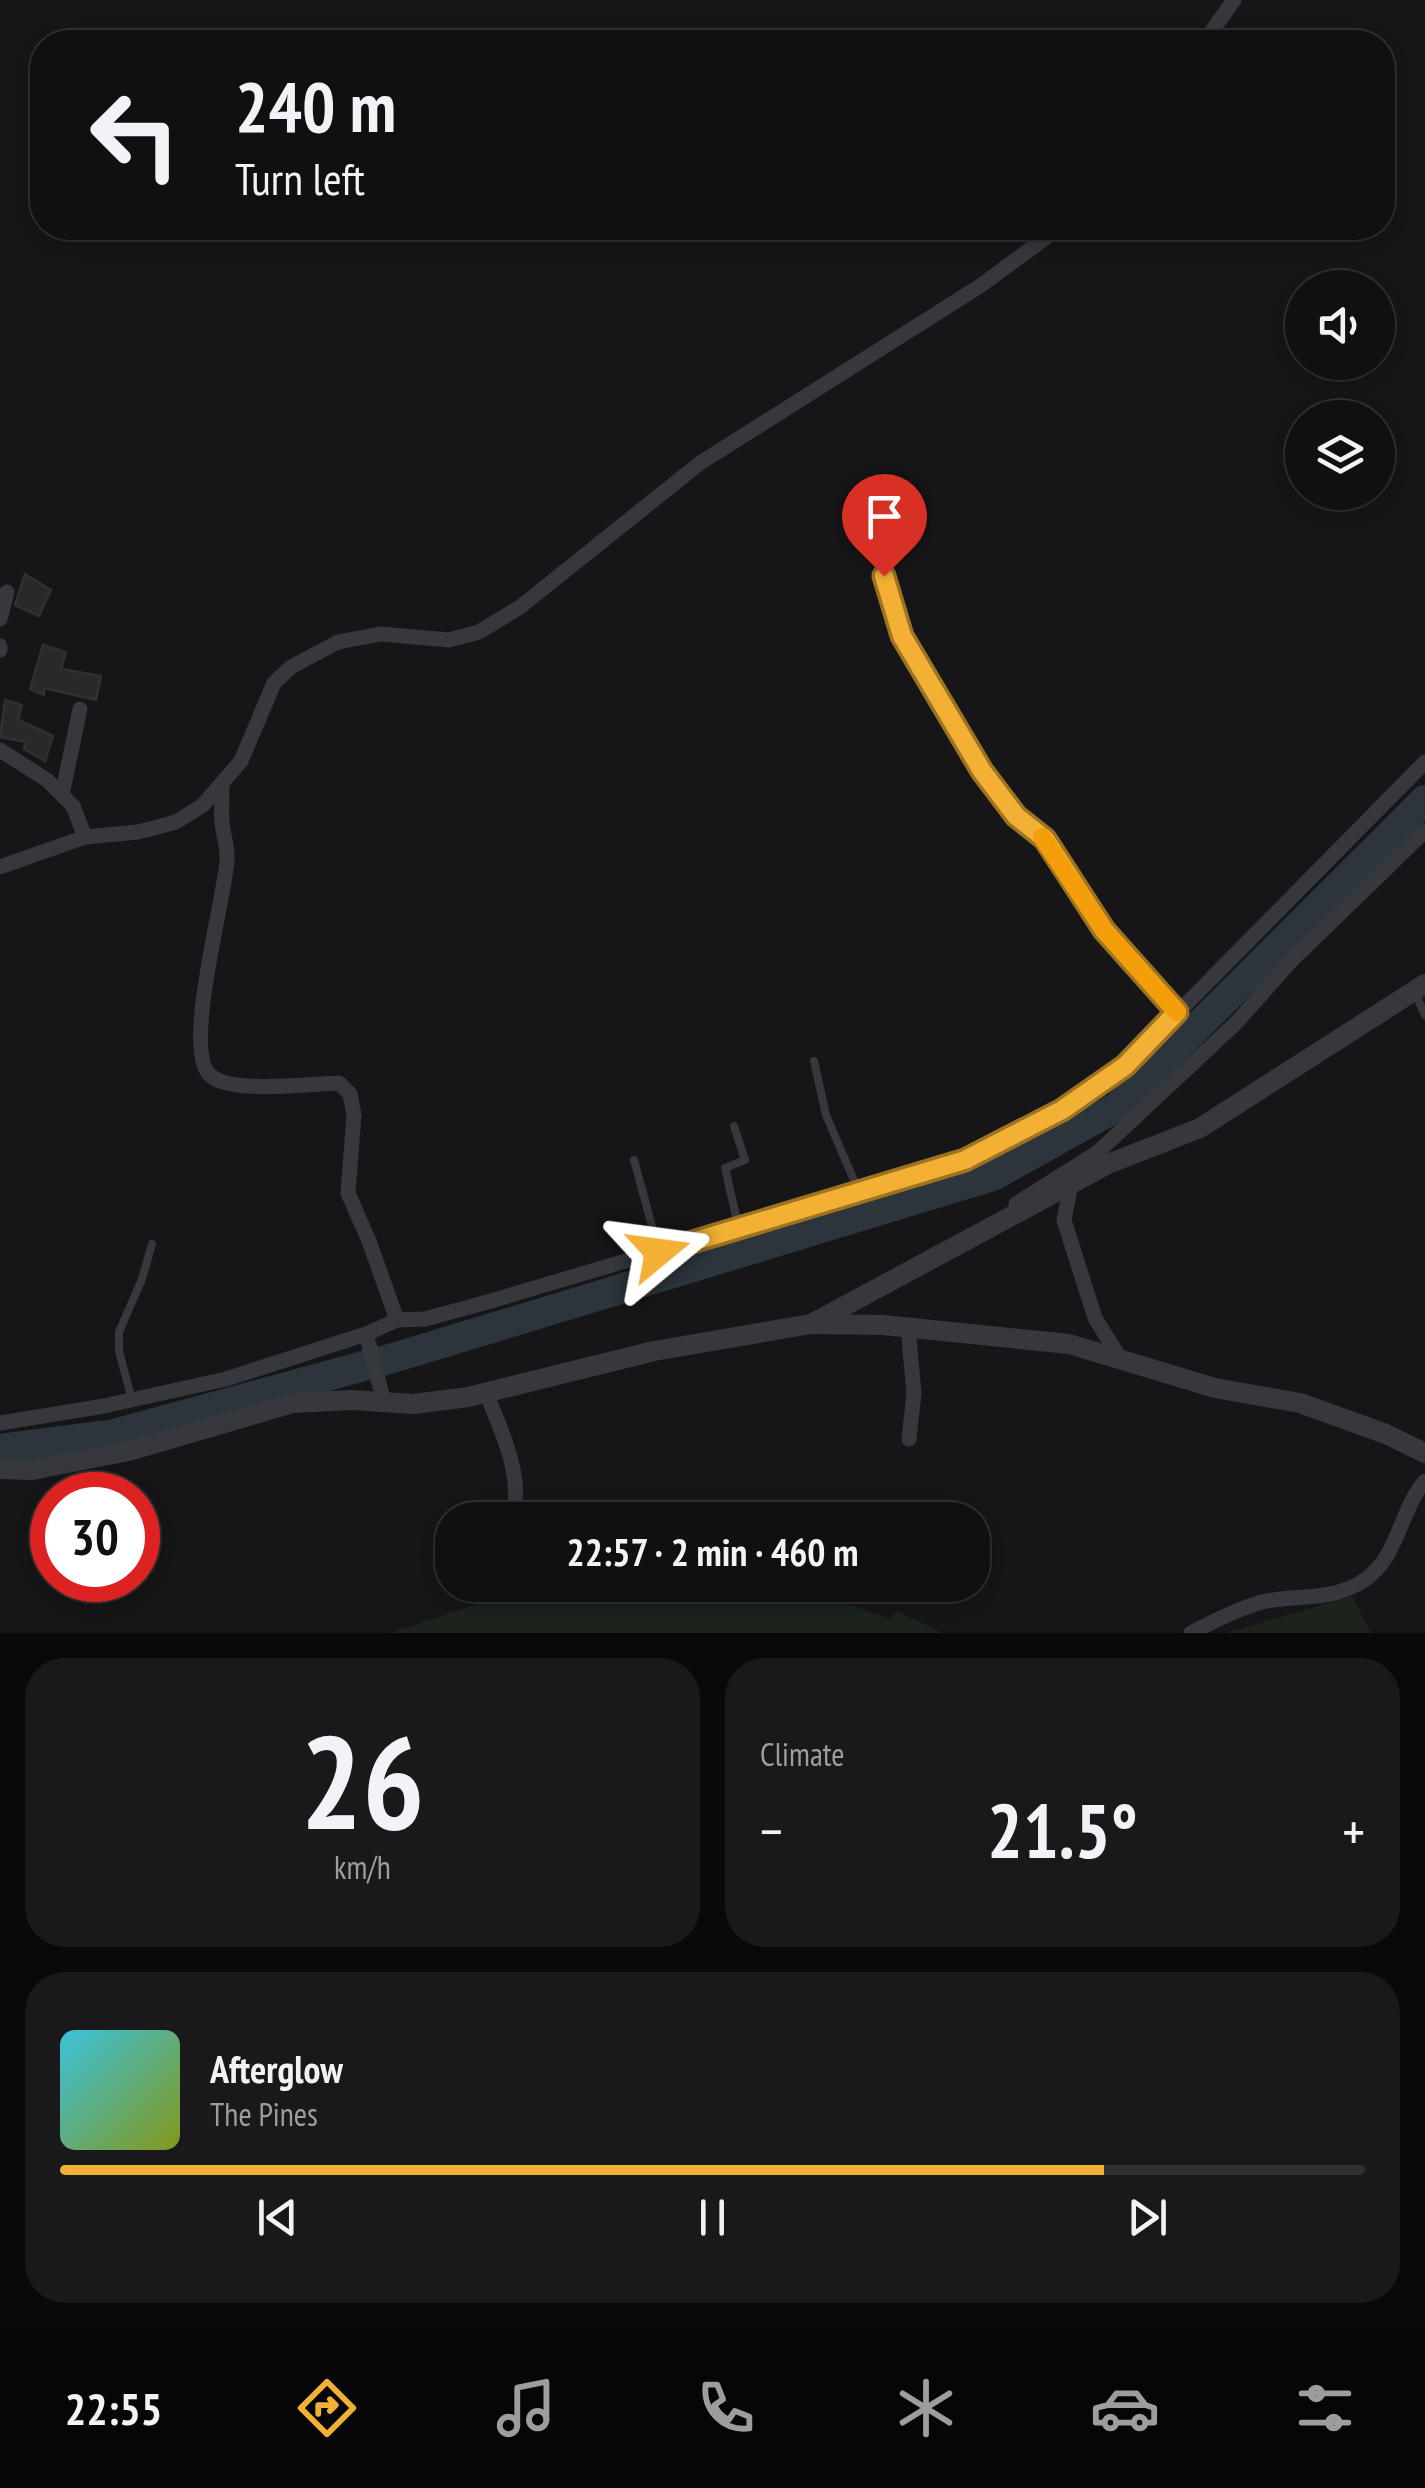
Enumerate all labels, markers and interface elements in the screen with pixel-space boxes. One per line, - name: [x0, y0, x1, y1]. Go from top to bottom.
- text: 240 m: [235, 61, 396, 151]
- icon: left: [70, 70, 200, 200]
- text: Turn left: [235, 149, 365, 207]
- map controls: [1285, 270, 1395, 510]
- button: sound: [1285, 270, 1395, 380]
- button: layers: [1285, 400, 1395, 510]
- pin: [842, 474, 927, 577]
- icon: arrive: [857, 489, 912, 544]
- position arrow: [607, 1200, 711, 1304]
- speed limit sign: 30: [30, 1472, 160, 1602]
- text: 22:57 · 2 min · 460 m: [566, 1527, 859, 1576]
- text: 26: [300, 1697, 425, 1865]
- text: Climate: [760, 1733, 844, 1775]
- text: 21.5°: [987, 1782, 1138, 1879]
- text: −: [760, 1795, 783, 1866]
- text: +: [1342, 1795, 1365, 1866]
- text: km/h: [334, 1846, 391, 1888]
- text: Afterglow: [210, 2044, 343, 2093]
- text: The Pines: [210, 2093, 318, 2135]
- icon: previous: [250, 2190, 305, 2245]
- icon: pause: [685, 2190, 740, 2245]
- icon: next: [1120, 2190, 1175, 2245]
- icon: directions: [292, 2373, 362, 2443]
- icon: music: [491, 2373, 561, 2443]
- icon: phone: [691, 2373, 761, 2443]
- icon: climate: [891, 2373, 961, 2443]
- icon: car: [1090, 2373, 1160, 2443]
- icon: filters: [1290, 2373, 1360, 2443]
- text: 22:55: [65, 2379, 162, 2437]

